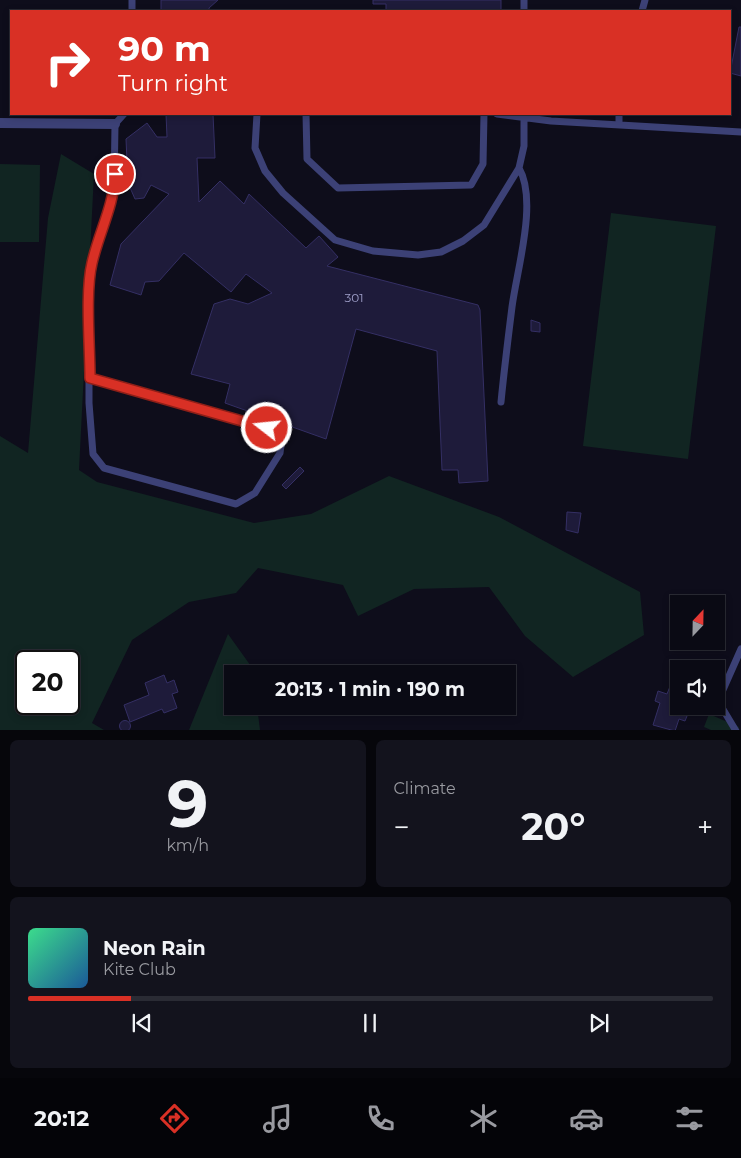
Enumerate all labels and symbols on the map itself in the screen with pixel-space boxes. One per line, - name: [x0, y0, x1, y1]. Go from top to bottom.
- pin: [94, 153, 136, 195]
- house number: 301: [344, 290, 364, 305]
- position arrow: [240, 401, 292, 453]
- north arrow: [670, 595, 725, 650]
- speed limit sign: 20: [15, 650, 80, 715]

